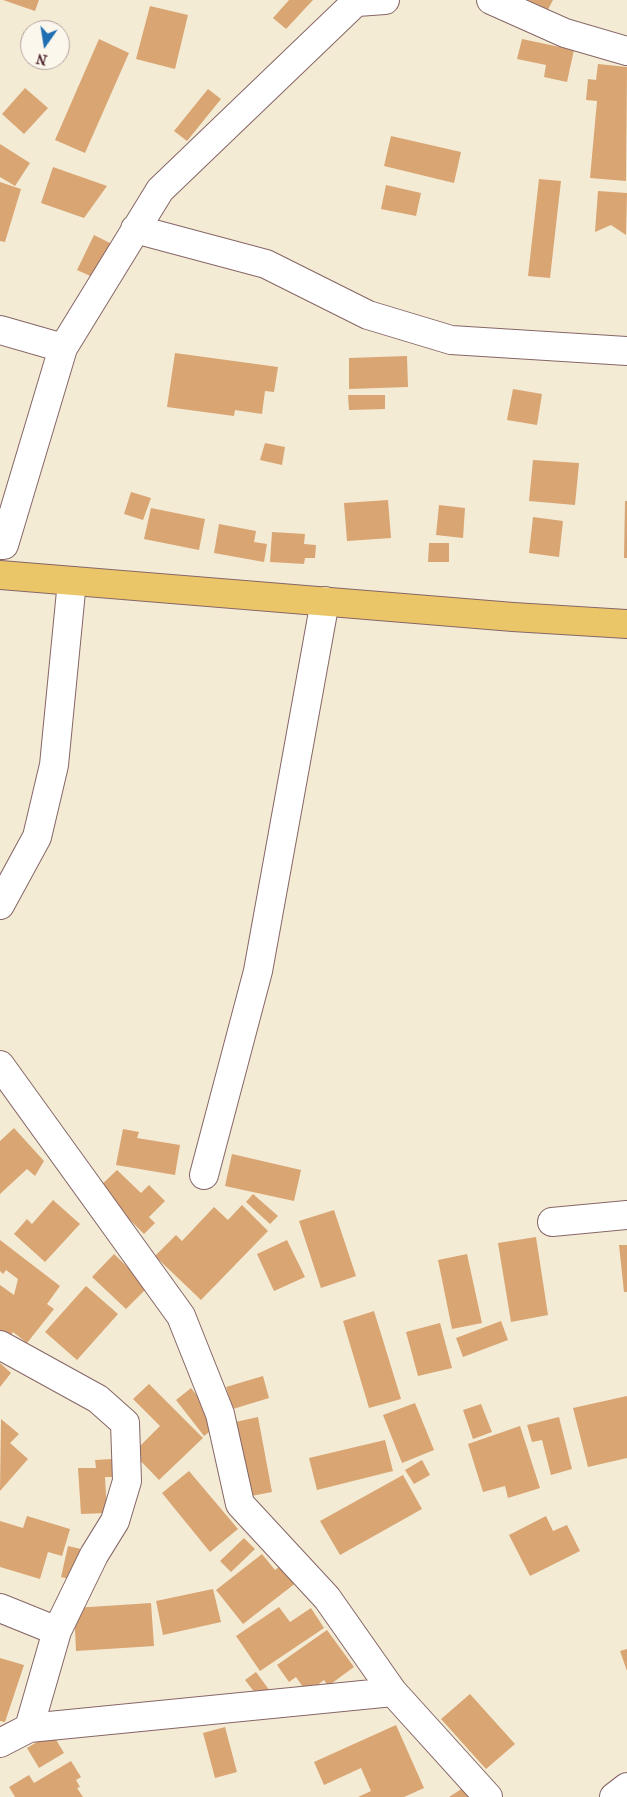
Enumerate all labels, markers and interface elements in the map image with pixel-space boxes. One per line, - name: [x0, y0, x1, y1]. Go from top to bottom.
- north arrow: [20, 20, 70, 70]
- text: N: [35, 50, 49, 69]

